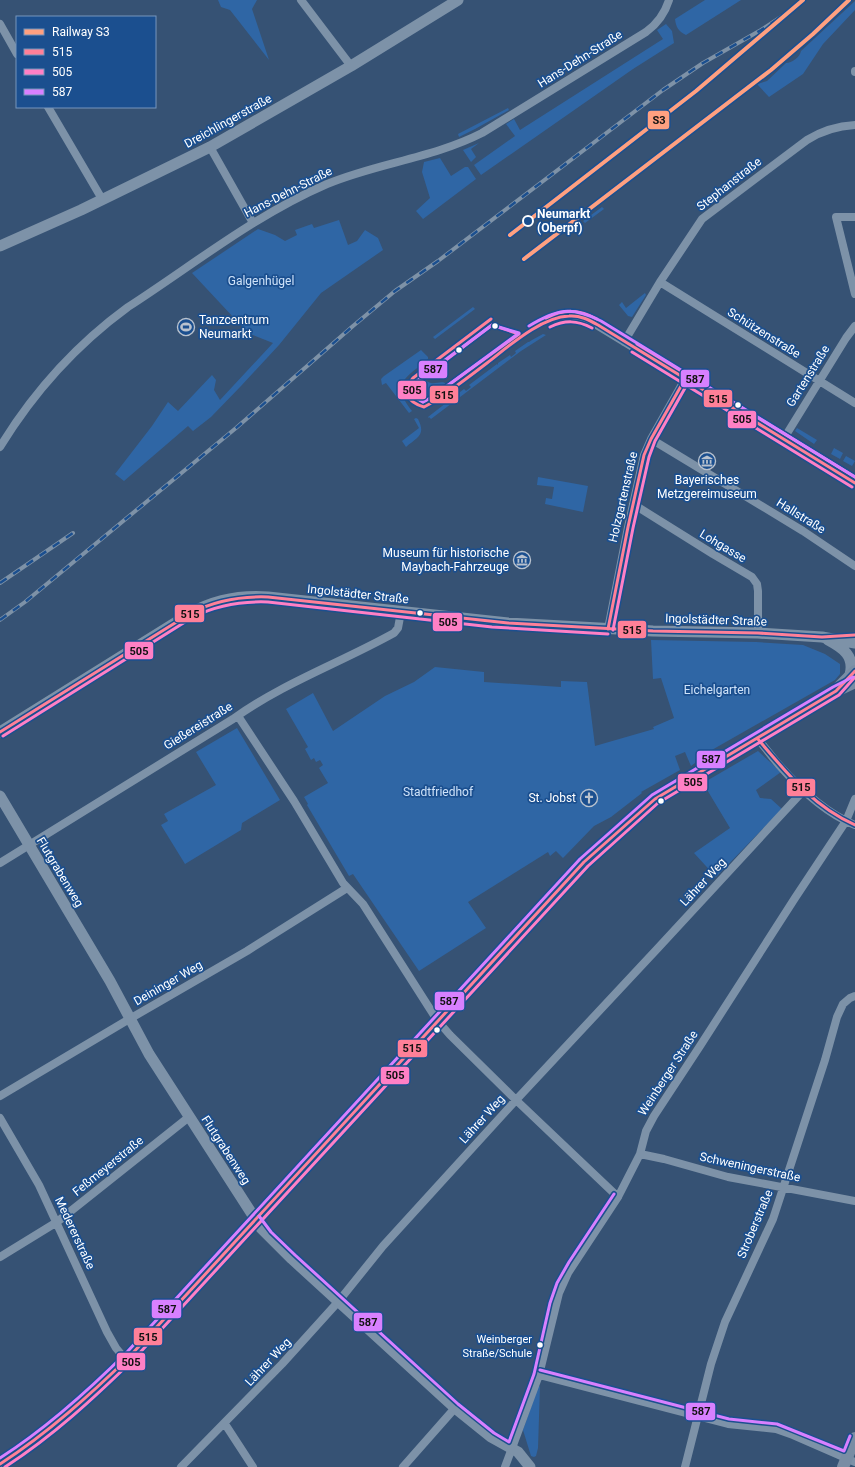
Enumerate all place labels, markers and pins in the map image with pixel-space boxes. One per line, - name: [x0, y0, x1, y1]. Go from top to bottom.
- place label: Neumarkt (Oberpf): [537, 207, 590, 235]
- marker: Neumarkt (Oberpf): [522, 215, 534, 227]
- place label: Tanzcentrum Neumarkt: [199, 313, 269, 341]
- sports icon: Tanzcentrum Neumarkt: [176, 317, 196, 337]
- unlabelled marker: [490, 321, 500, 331]
- unlabelled marker: [454, 345, 464, 355]
- unlabelled marker: [733, 400, 743, 410]
- museum icon: Bayerisches Metzgereimuseum: [697, 451, 717, 471]
- place label: Bayerisches Metzgereimuseum: [657, 473, 757, 501]
- place label: Museum für historische Maybach-Fahrzeuge: [383, 546, 509, 574]
- museum icon: Museum für historische Maybach-Fahrzeuge: [512, 550, 532, 570]
- unlabelled marker: [415, 608, 425, 618]
- church icon: St. Jobst: [579, 788, 599, 808]
- place label: St. Jobst: [528, 791, 576, 805]
- unlabelled marker: [656, 796, 666, 806]
- unlabelled marker: [432, 1025, 442, 1035]
- place label: Weinberger Straße/Schule: [463, 1333, 532, 1360]
- marker: Weinberger Straße/Schule: [535, 1340, 545, 1350]

